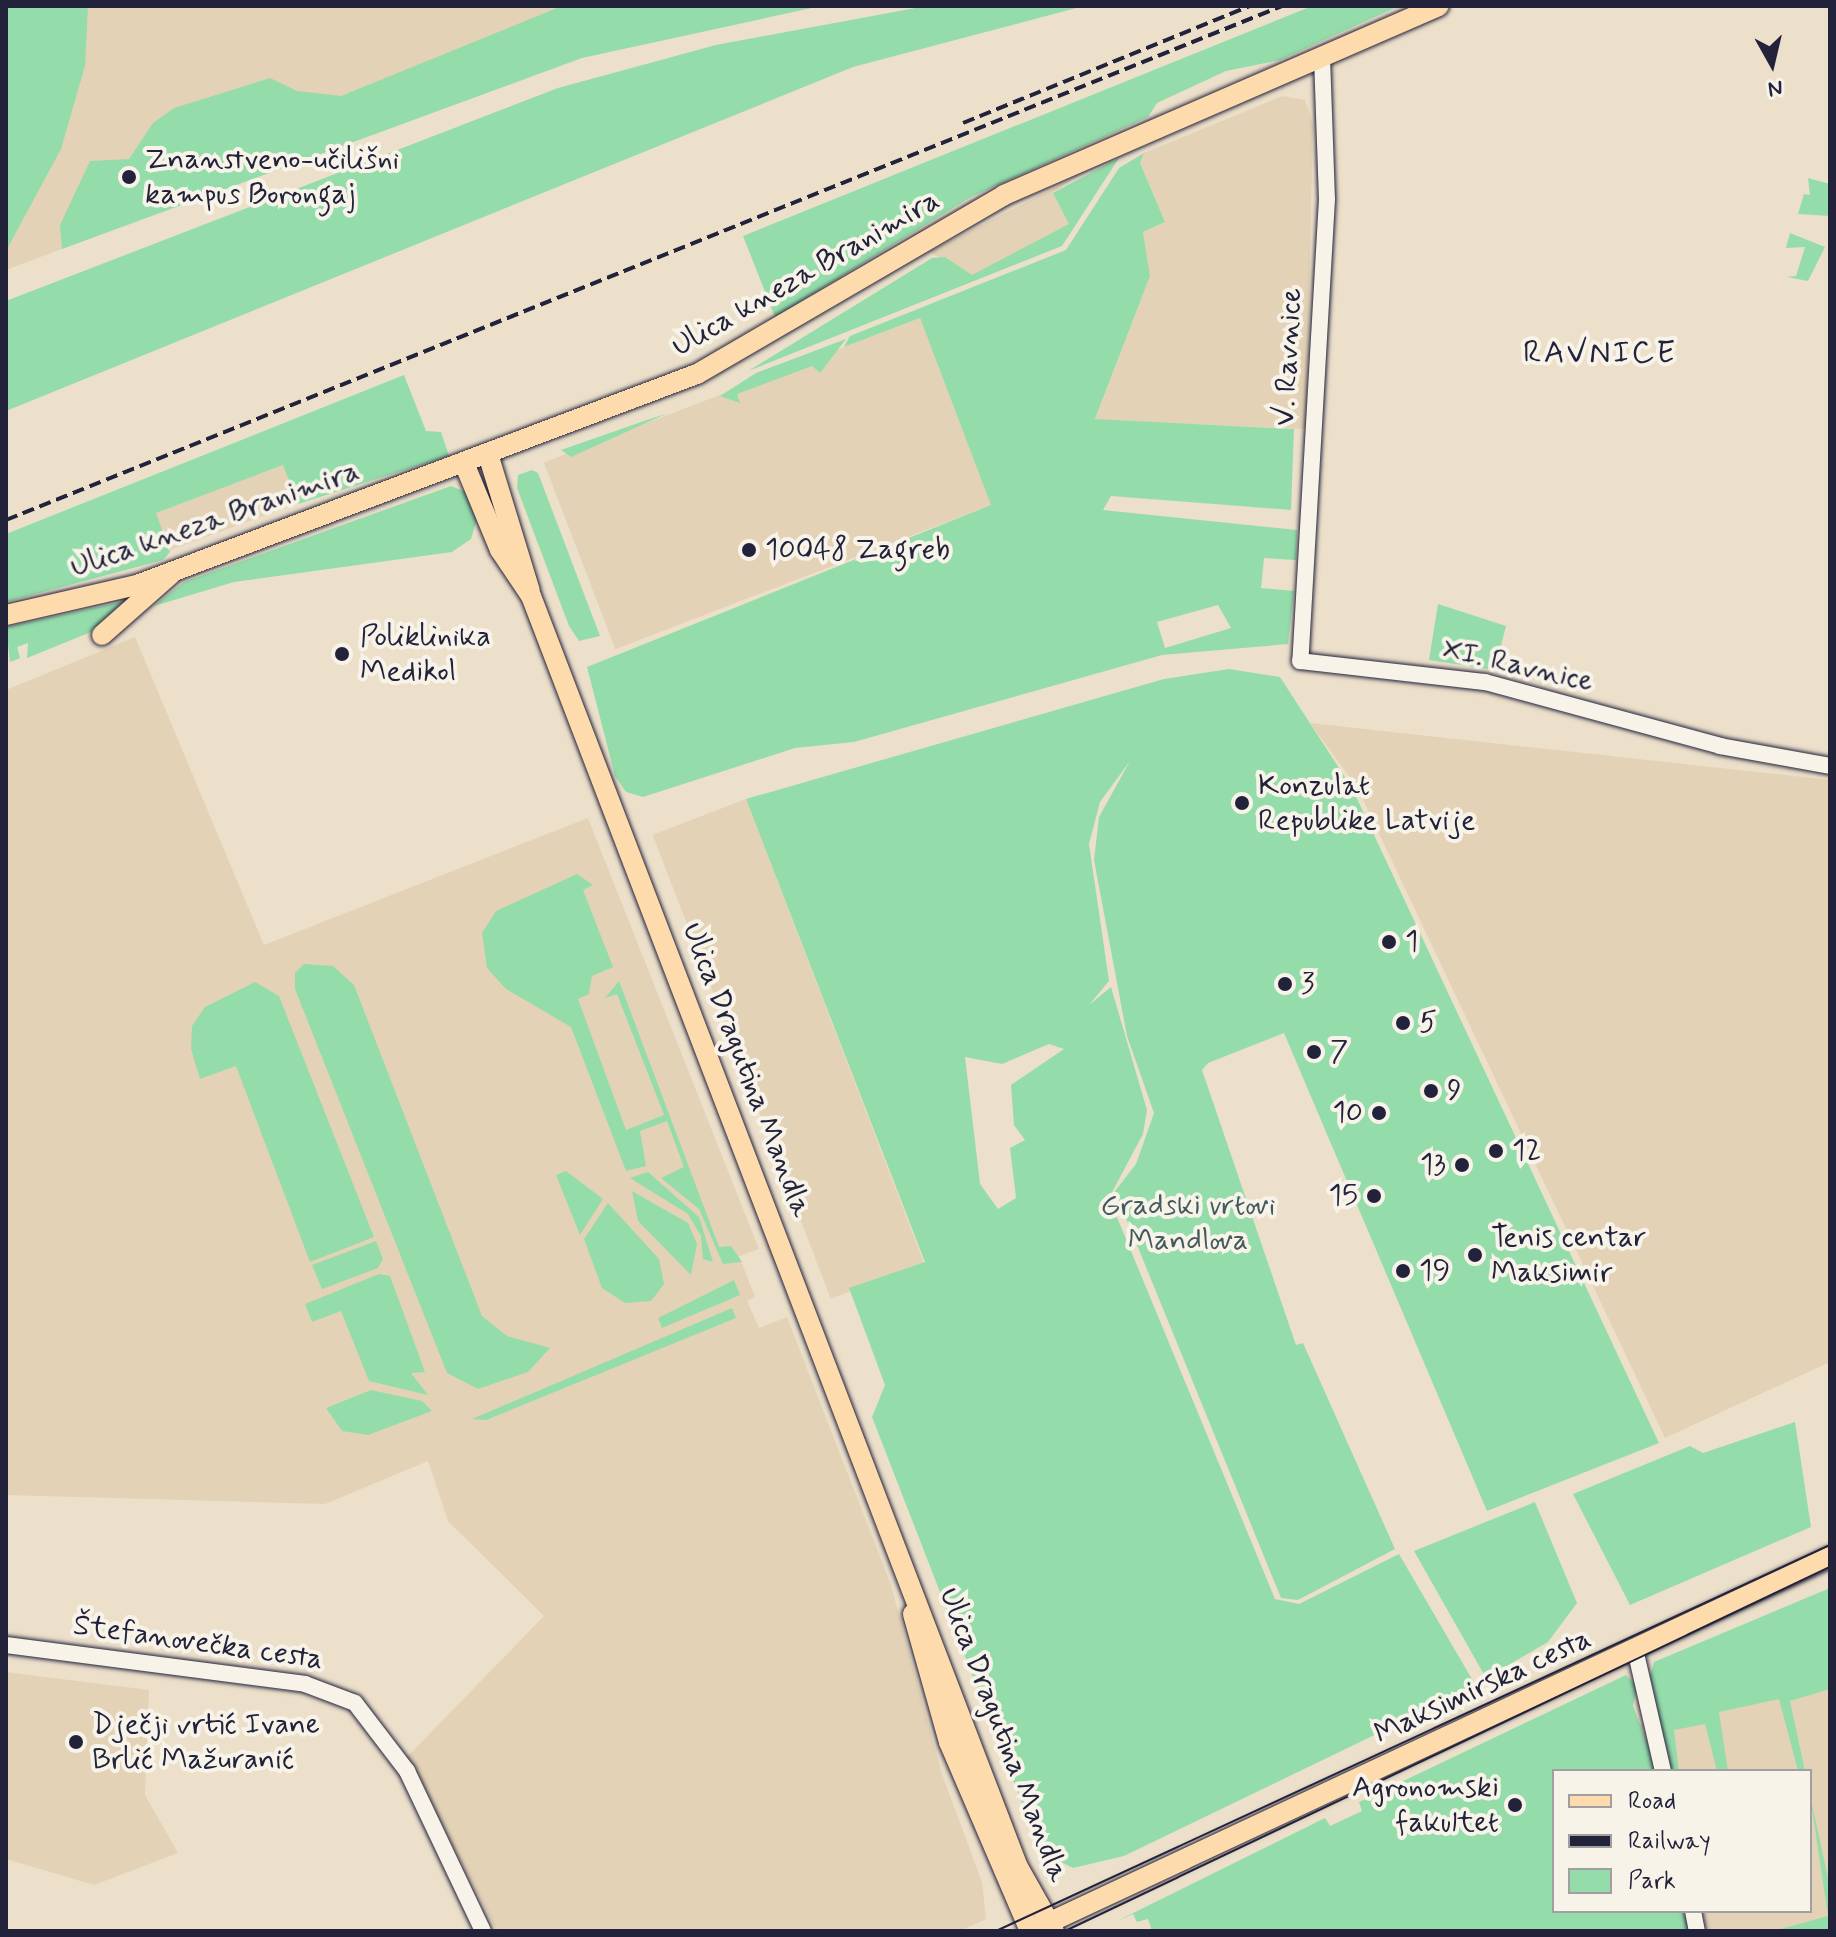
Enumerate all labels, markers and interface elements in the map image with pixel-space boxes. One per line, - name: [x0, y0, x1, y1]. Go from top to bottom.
- north arrow: [1732, 24, 1812, 104]
- text: N: [1766, 73, 1785, 103]
- place label: Znanstveno-učilišni kampus Borongaj: [145, 142, 399, 212]
- marker: Znanstveno-učilišni kampus Borongaj: [120, 168, 138, 186]
- street label: Ulica kneza Branimira: [670, 185, 942, 363]
- street label: V. Ravnice: [1267, 287, 1311, 427]
- district label: RAVNICE: [1523, 334, 1677, 372]
- street label: Ulica kneza Branimira: [70, 455, 360, 585]
- place label: 10048 Zagreb: [765, 532, 950, 568]
- marker: 10048 Zagreb: [740, 541, 758, 559]
- place label: Poliklinika Medikol: [360, 619, 491, 690]
- street label: XI. Ravnice: [1439, 631, 1597, 701]
- marker: Poliklinika Medikol: [331, 643, 353, 665]
- place label: Konzulat Republike Latvije: [1258, 768, 1473, 838]
- marker: Konzulat Republike Latvije: [1233, 794, 1251, 812]
- street label: Ulica Dragutina Mandla: [675, 923, 817, 1217]
- place label: 1: [1405, 924, 1418, 960]
- marker: 1: [1380, 933, 1398, 951]
- place label: 3: [1301, 966, 1315, 1002]
- marker: 3: [1276, 975, 1294, 993]
- place label: 5: [1419, 1005, 1437, 1041]
- marker: 5: [1394, 1014, 1412, 1032]
- place label: 7: [1330, 1034, 1348, 1070]
- marker: 7: [1305, 1043, 1323, 1061]
- place label: 9: [1447, 1073, 1462, 1109]
- marker: 9: [1422, 1082, 1440, 1100]
- place label: 10: [1332, 1095, 1363, 1131]
- marker: 10: [1370, 1104, 1388, 1122]
- place label: 12: [1512, 1133, 1541, 1169]
- marker: 12: [1487, 1142, 1505, 1160]
- place label: 13: [1420, 1147, 1446, 1183]
- marker: 13: [1453, 1156, 1471, 1174]
- place label: 15: [1329, 1178, 1358, 1214]
- marker: 15: [1365, 1187, 1383, 1205]
- park label: Gradski vrtovi Mandlova: [1098, 1188, 1278, 1258]
- place label: Tenis centar Maksimir: [1491, 1220, 1646, 1290]
- marker: Tenis centar Maksimir: [1466, 1246, 1484, 1264]
- place label: 19: [1419, 1253, 1450, 1289]
- marker: 19: [1394, 1262, 1412, 1280]
- street label: Ulica Dragutina Mandla: [932, 1588, 1074, 1882]
- street label: Štefanovečka cesta: [71, 1608, 325, 1678]
- street label: Maksimirska cesta: [1369, 1621, 1597, 1753]
- place label: Dječji vrtić Ivane Brlić Mažuranić: [92, 1707, 318, 1778]
- marker: Dječji vrtić Ivane Brlić Mažuranić: [67, 1733, 85, 1751]
- legend: [1552, 1769, 1812, 1913]
- place label: Agronomski fakultet: [1352, 1770, 1499, 1840]
- text: Road: [1628, 1786, 1676, 1817]
- marker: Agronomski fakultet: [1506, 1796, 1524, 1814]
- text: Railway: [1628, 1826, 1711, 1857]
- text: Park: [1628, 1866, 1676, 1897]

